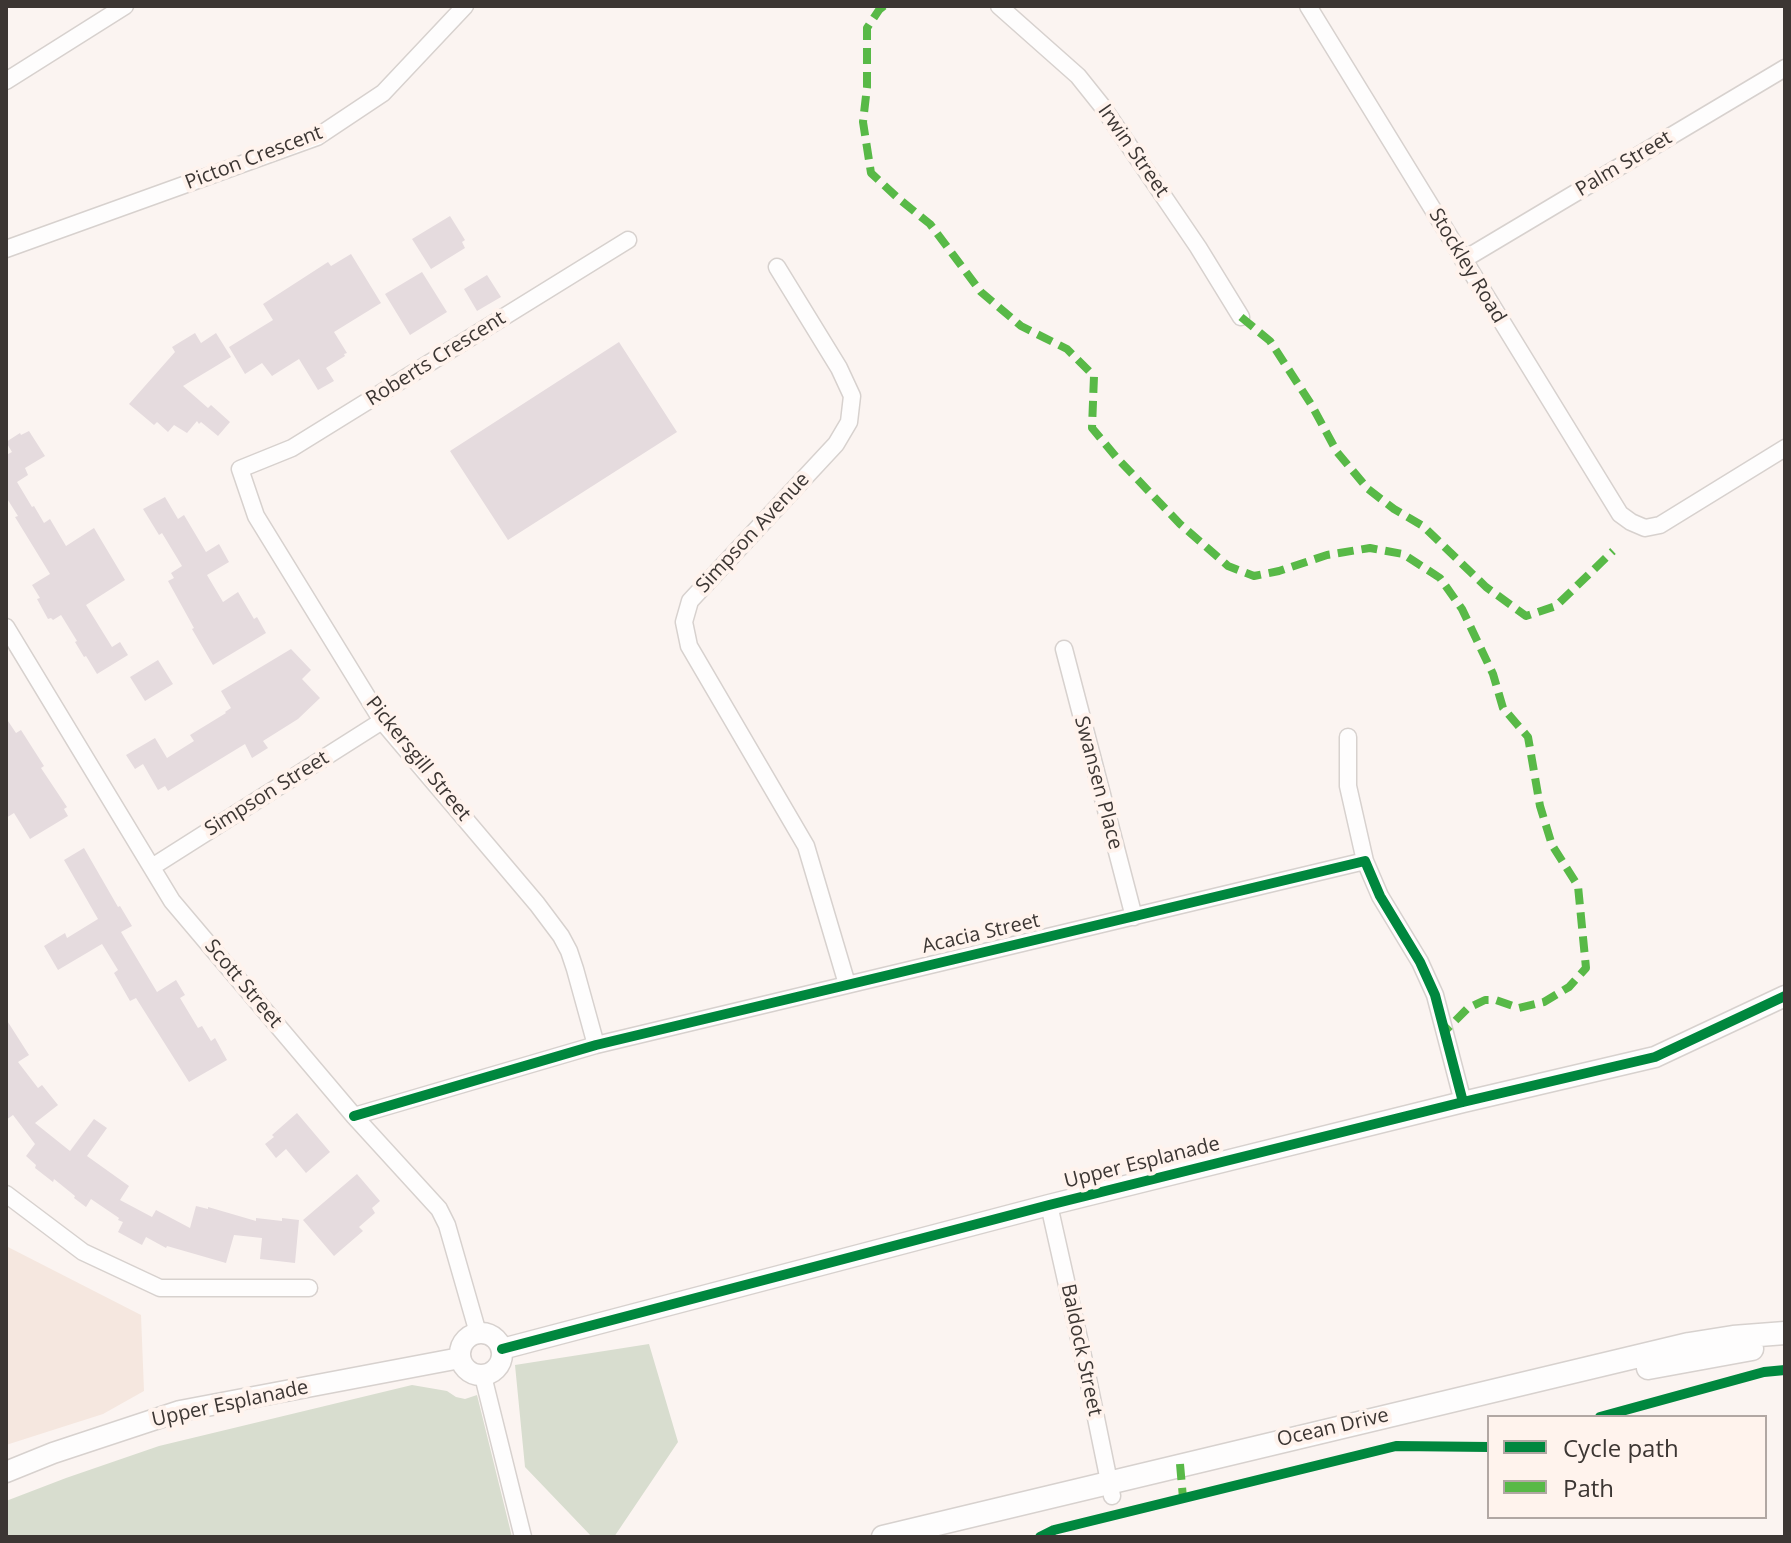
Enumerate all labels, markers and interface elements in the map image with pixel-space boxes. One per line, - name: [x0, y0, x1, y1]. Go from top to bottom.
- street label: Irwin Street: [1092, 100, 1174, 202]
- street label: Picton Crescent: [182, 121, 326, 195]
- street label: Palm Street: [1572, 126, 1676, 202]
- street label: Stockley Road: [1423, 204, 1511, 328]
- street label: Roberts Crescent: [362, 307, 510, 411]
- street label: Simpson Avenue: [691, 468, 815, 598]
- street label: Pickersgill Street: [360, 692, 476, 826]
- street label: Swansen Place: [1069, 714, 1127, 852]
- street label: Simpson Street: [201, 746, 333, 842]
- street label: Acacia Street: [920, 909, 1042, 959]
- street label: Scott Street: [199, 935, 287, 1033]
- street label: Upper Esplanade: [1062, 1132, 1222, 1194]
- street label: Baldock Street: [1055, 1282, 1107, 1418]
- street label: Upper Esplanade: [149, 1376, 311, 1432]
- street label: Ocean Drive: [1275, 1403, 1391, 1453]
- legend: [1487, 1415, 1767, 1519]
- text: Cycle path: [1563, 1431, 1679, 1464]
- text: Path: [1563, 1471, 1614, 1504]

